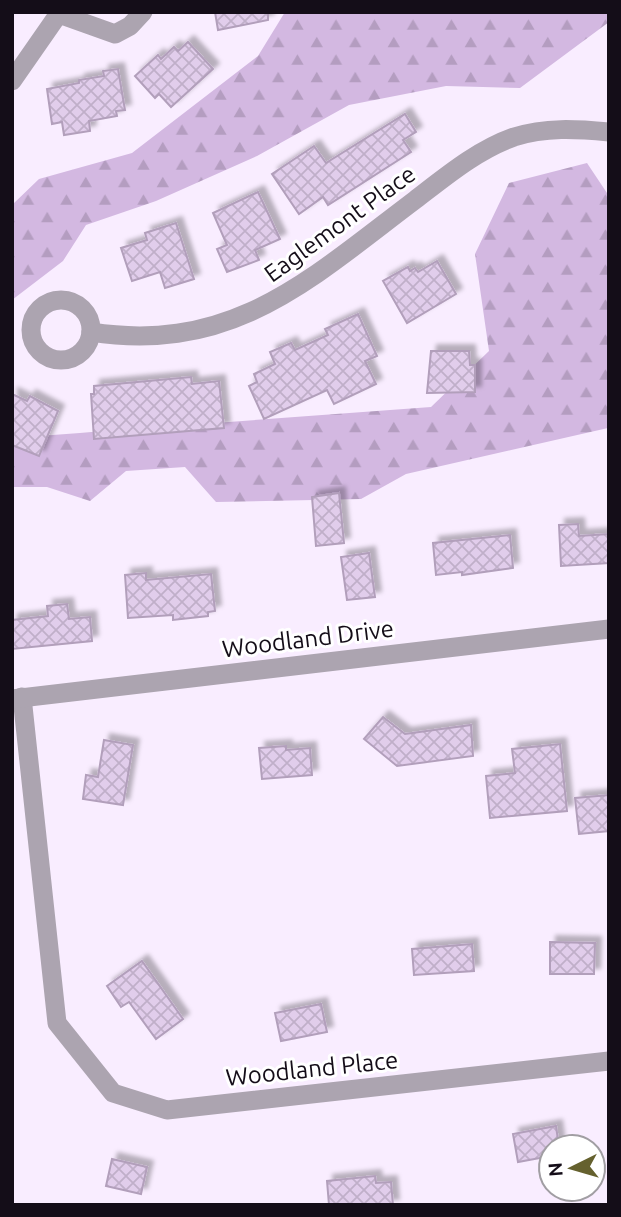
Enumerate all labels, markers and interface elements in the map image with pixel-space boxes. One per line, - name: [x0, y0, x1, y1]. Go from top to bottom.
- street label: Eaglemont Place: [259, 160, 420, 287]
- street label: Woodland Drive: [221, 615, 395, 662]
- street label: Woodland Place: [224, 1046, 400, 1091]
- north arrow: [537, 1133, 607, 1203]
- text: N: [543, 1161, 567, 1178]

